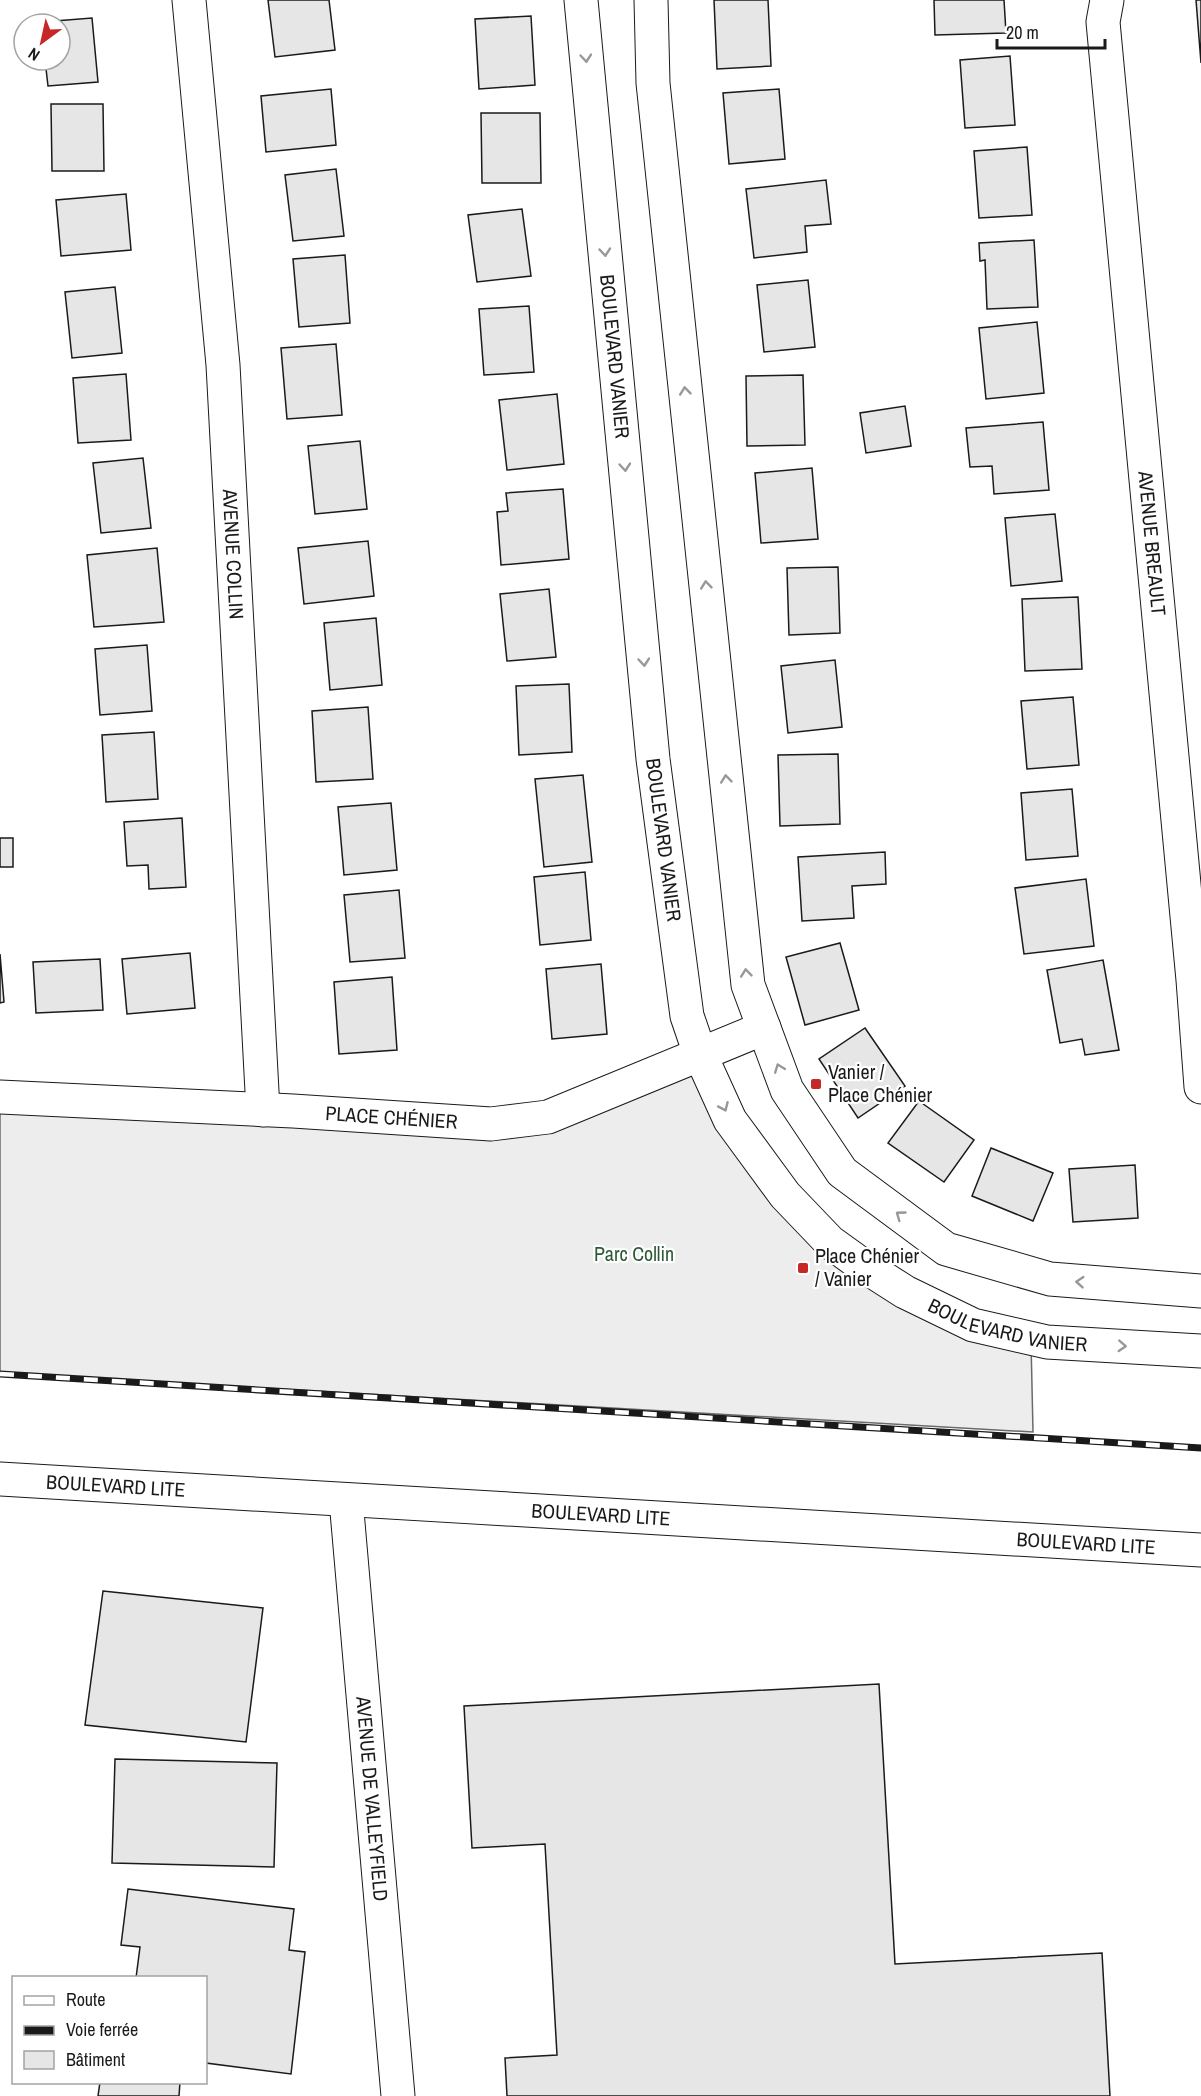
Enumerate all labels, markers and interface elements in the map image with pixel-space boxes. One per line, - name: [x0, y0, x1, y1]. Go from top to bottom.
- north arrow: [12, 12, 72, 72]
- scale bar: [997, 12, 1105, 50]
- text: 20 m: [1006, 20, 1039, 45]
- text: N: [24, 43, 44, 66]
- one-way arrow: [579, 54, 592, 63]
- one-way arrow: [598, 248, 611, 257]
- street label: BOULEVARD VANIER: [594, 273, 637, 440]
- one-way arrow: [679, 386, 692, 396]
- one-way arrow: [618, 463, 631, 472]
- street label: AVENUE BREAULT: [1132, 469, 1173, 617]
- street label: AVENUE COLLIN: [217, 487, 251, 620]
- one-way arrow: [700, 580, 713, 589]
- one-way arrow: [637, 657, 650, 666]
- street label: BOULEVARD VANIER: [640, 757, 688, 923]
- one-way arrow: [720, 774, 733, 783]
- one-way arrow: [740, 968, 753, 977]
- place label: Vanier / Place Chénier: [828, 1058, 932, 1108]
- one-way arrow: [774, 1063, 786, 1074]
- marker: Vanier / Place Chénier: [809, 1077, 823, 1091]
- street label: PLACE CHÉNIER: [325, 1099, 459, 1135]
- one-way arrow: [716, 1101, 728, 1112]
- one-way arrow: [896, 1211, 907, 1222]
- park label: Parc Collin: [594, 1240, 674, 1267]
- place label: Place Chénier / Vanier: [815, 1242, 919, 1292]
- marker: Place Chénier / Vanier: [796, 1261, 810, 1275]
- one-way arrow: [1075, 1275, 1084, 1288]
- street label: BOULEVARD VANIER: [924, 1291, 1088, 1357]
- one-way arrow: [1117, 1340, 1126, 1353]
- street label: BOULEVARD LITE: [46, 1468, 186, 1503]
- street label: BOULEVARD LITE: [531, 1496, 671, 1532]
- street label: BOULEVARD LITE: [1016, 1525, 1156, 1560]
- street label: AVENUE DE VALLEYFIELD: [350, 1694, 395, 1902]
- legend: [12, 1976, 207, 2084]
- text: Route: [66, 1987, 105, 2012]
- text: Voie ferrée: [66, 2017, 138, 2042]
- text: Bâtiment: [66, 2047, 125, 2072]

